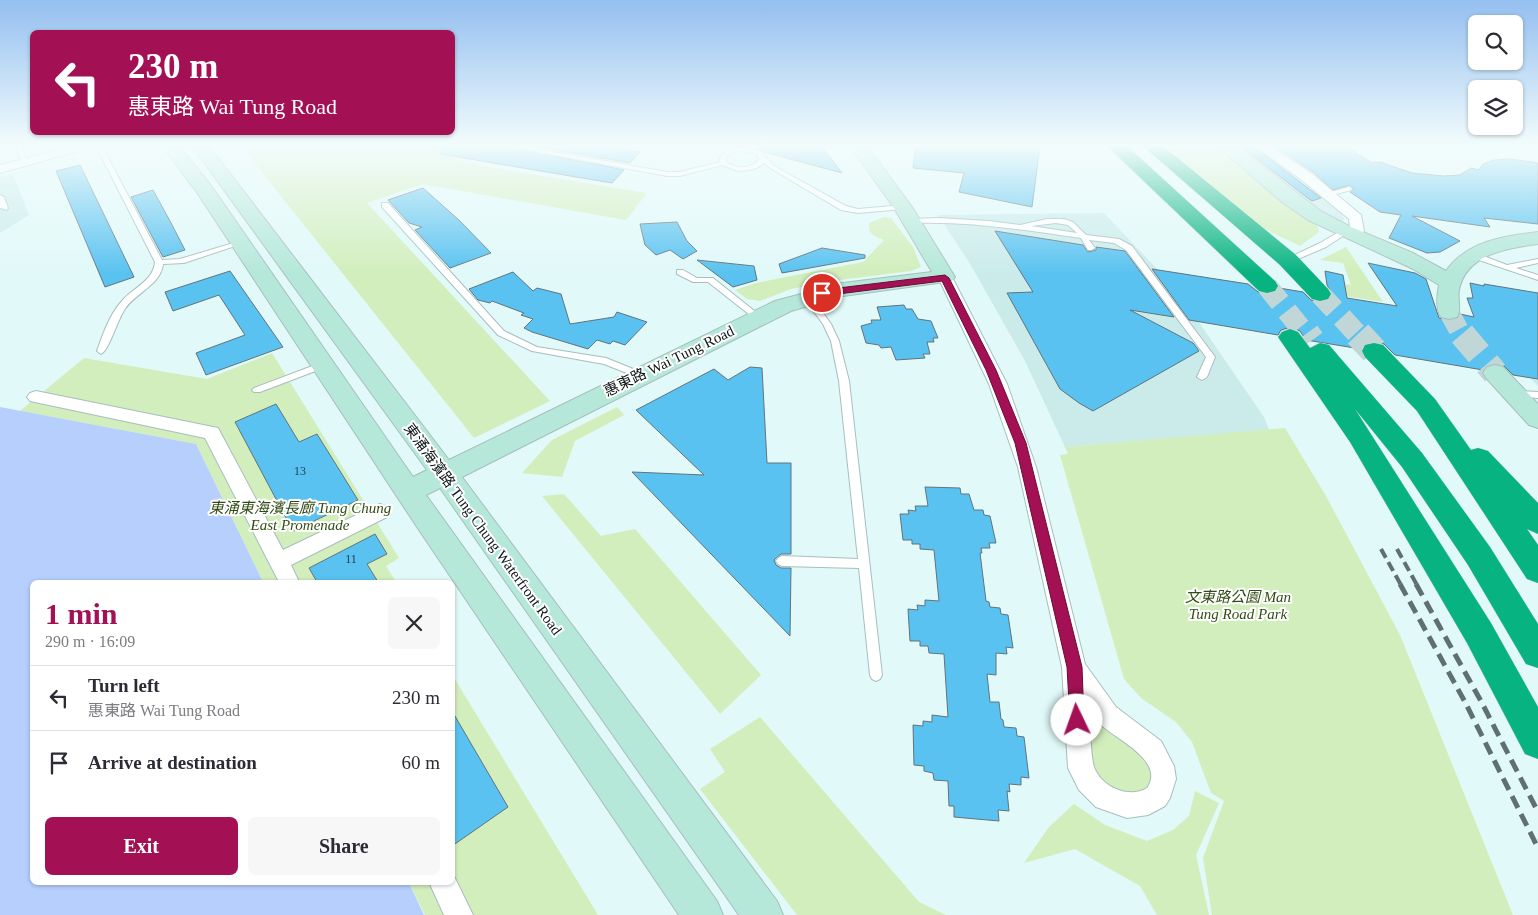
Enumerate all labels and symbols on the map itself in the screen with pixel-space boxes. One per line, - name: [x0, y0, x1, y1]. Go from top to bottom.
- pin: [801, 272, 843, 314]
- street label: 惠東路 Wai Tung Road: [601, 322, 737, 399]
- street label: 東涌海濱路 Tung Chung Waterfront Road: [401, 420, 565, 638]
- house number: 13: [294, 464, 306, 478]
- park label: 東涌東海濱長廊 Tung Chung East Promenade: [209, 500, 392, 533]
- house number: 11: [345, 552, 357, 566]
- park label: 文東路公園 Man Tung Road Park: [1185, 589, 1291, 622]
- position arrow: [1050, 693, 1102, 745]

